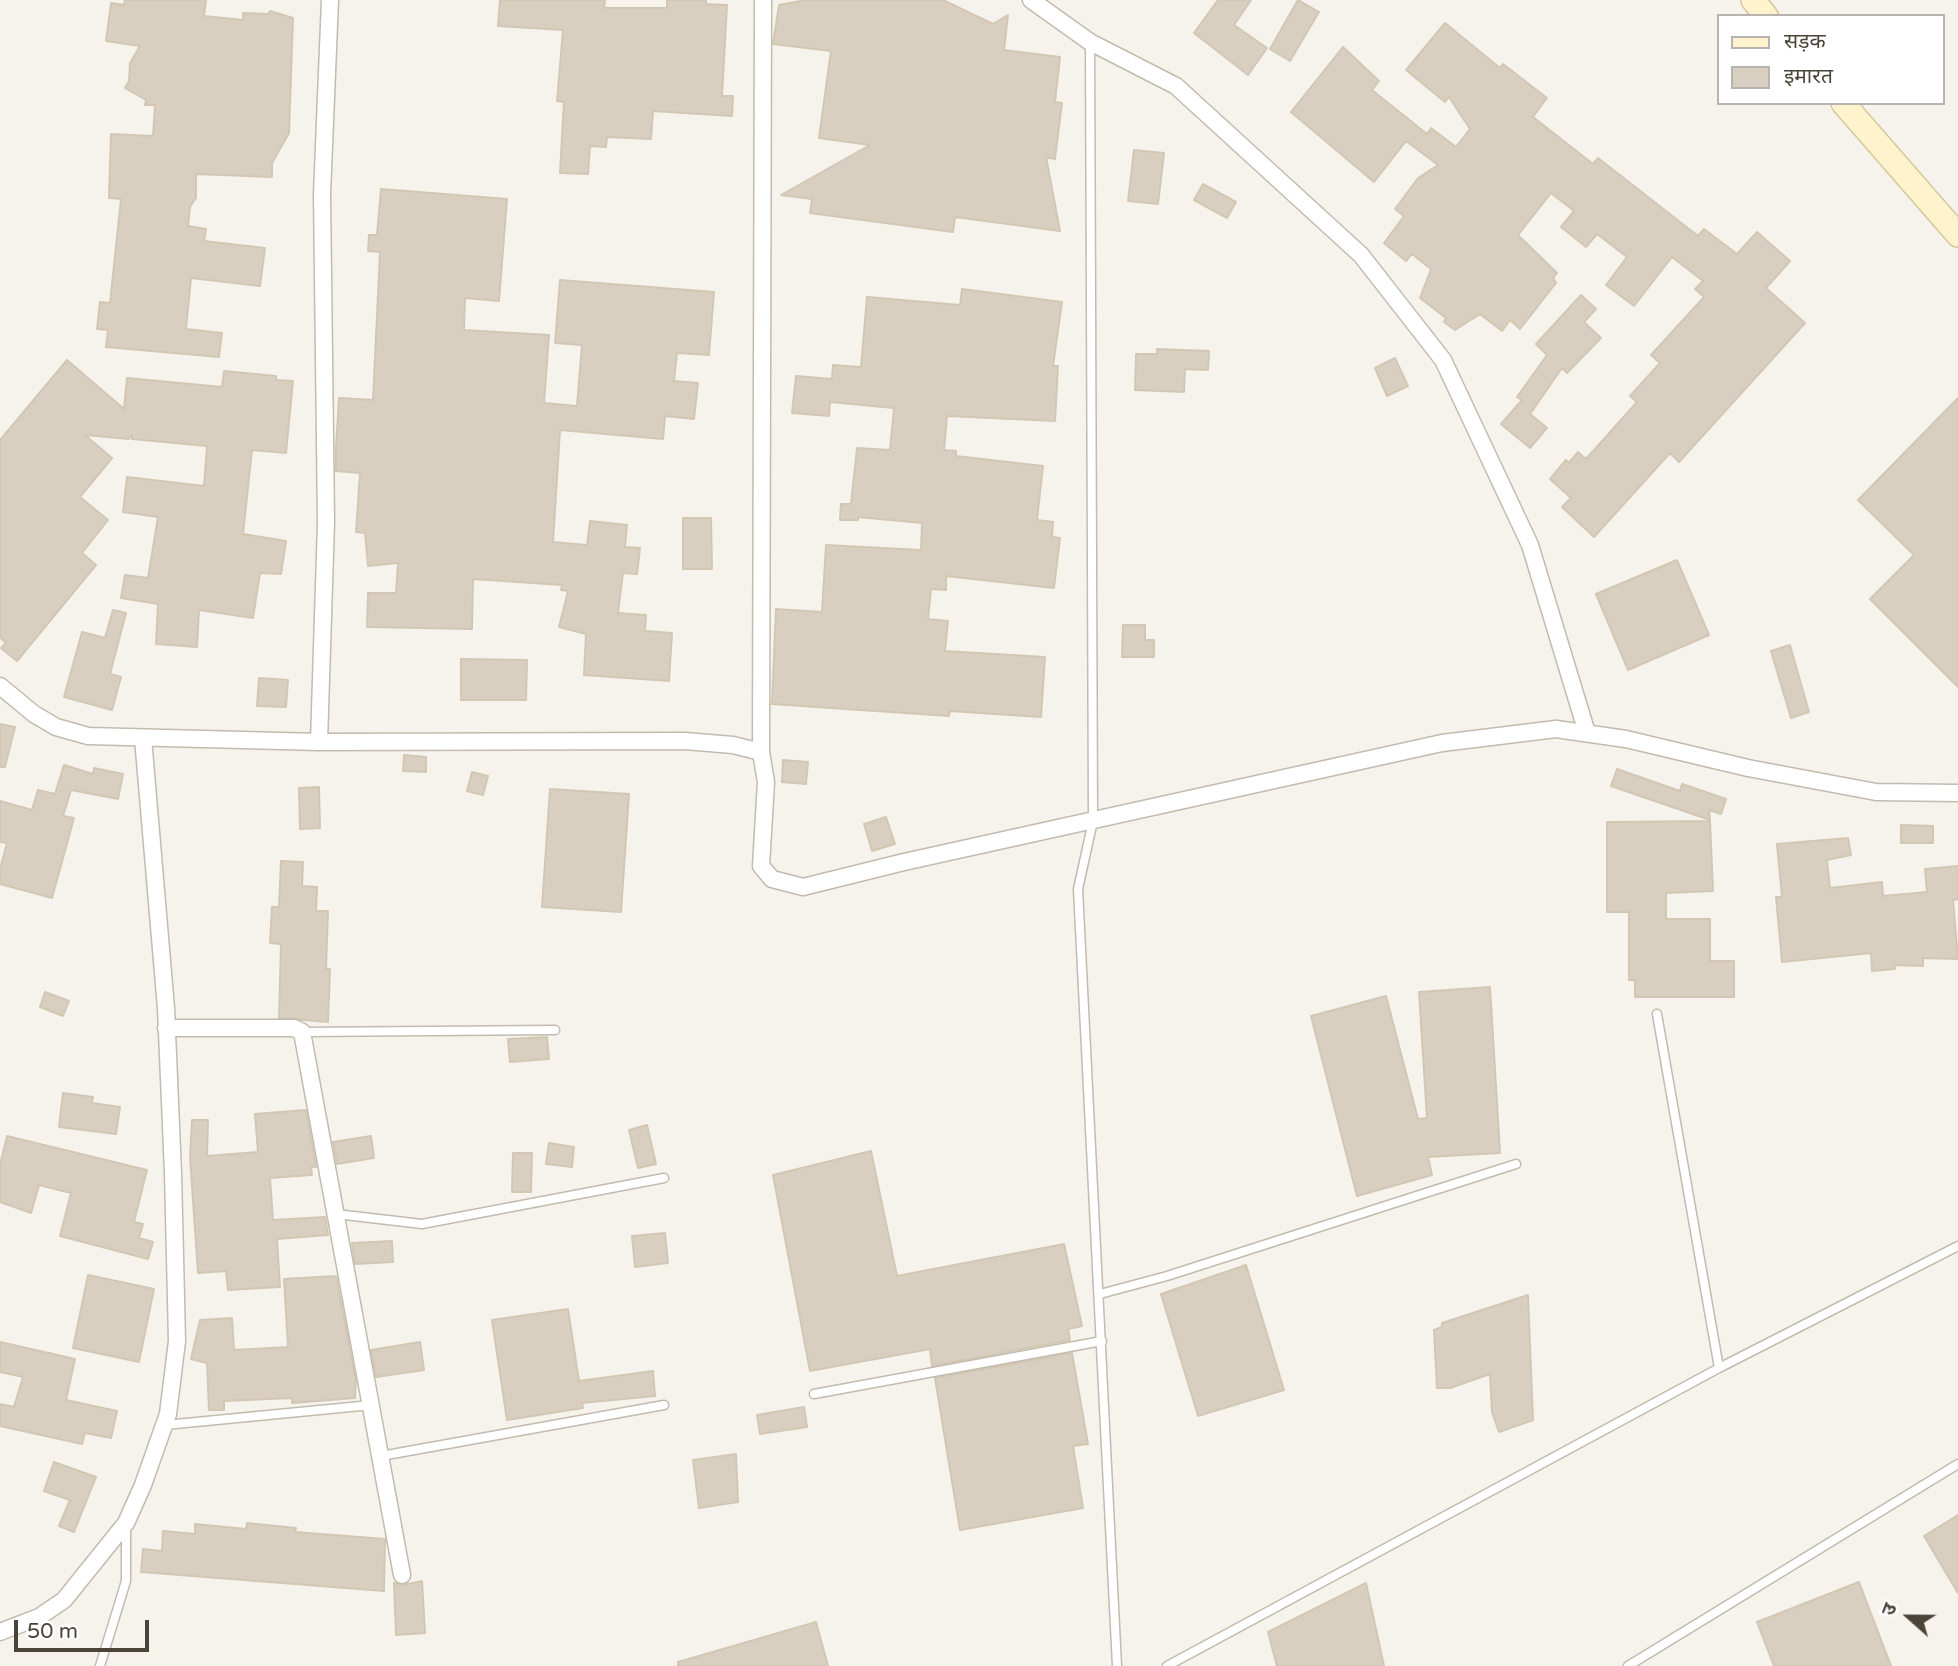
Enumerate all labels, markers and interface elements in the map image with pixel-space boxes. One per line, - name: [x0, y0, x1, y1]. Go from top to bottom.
- legend: [1716, 14, 1944, 105]
- text: सड़क: [1784, 29, 1826, 54]
- text: इमारत: [1784, 64, 1833, 89]
- north arrow: [1874, 1582, 1944, 1652]
- text: उ: [1877, 1600, 1902, 1619]
- scale bar: [18, 1606, 152, 1650]
- text: 50 m: [27, 1619, 78, 1644]

